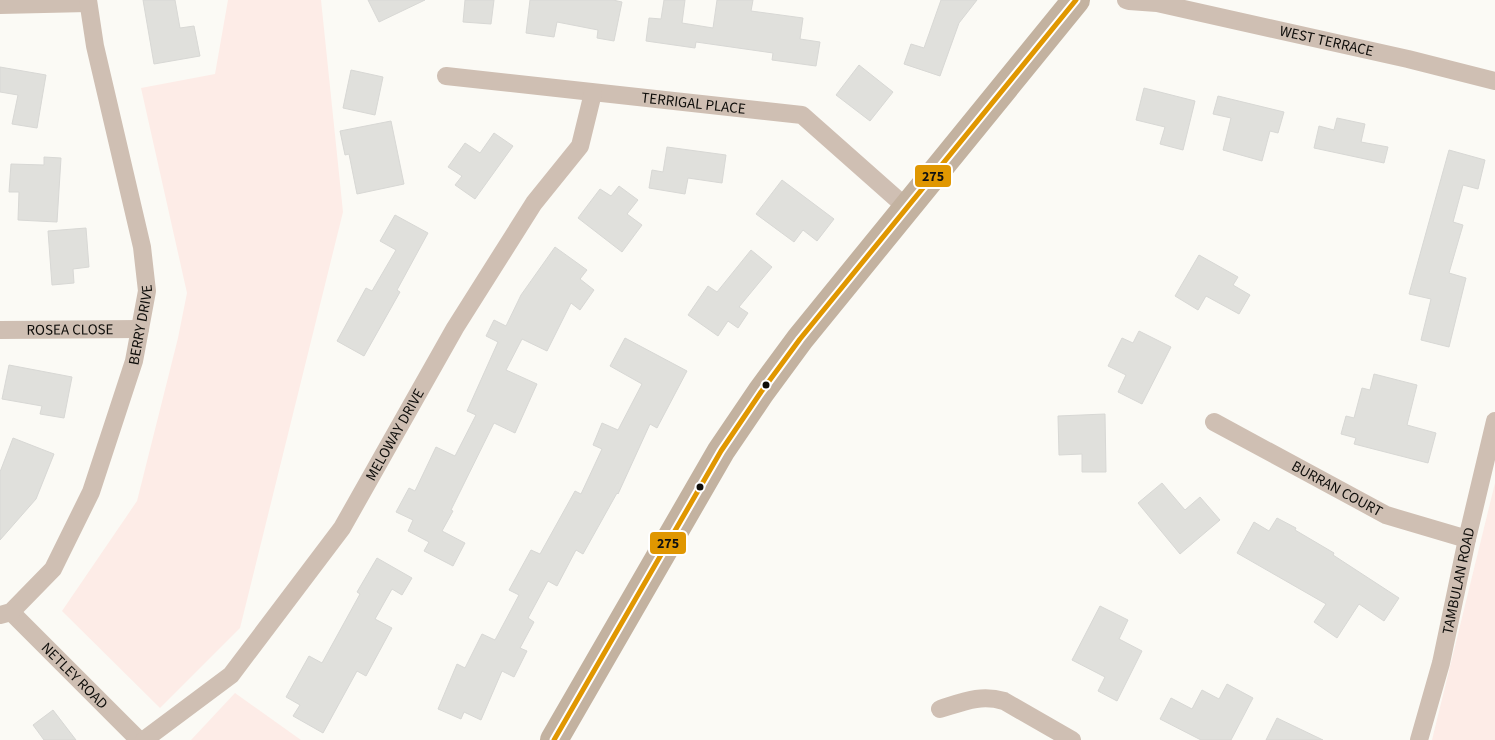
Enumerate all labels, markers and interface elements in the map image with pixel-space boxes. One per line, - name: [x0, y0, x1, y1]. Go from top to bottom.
- street label: WEST TERRACE: [1277, 20, 1376, 62]
- street label: TERRIGAL PLACE: [640, 87, 747, 119]
- line badge: 275: [914, 164, 952, 188]
- text: 275: [922, 167, 944, 187]
- street label: BERRY DRIVE: [123, 284, 158, 367]
- street label: ROSEA CLOSE: [26, 319, 114, 340]
- unlabelled marker: [761, 380, 771, 390]
- street label: MELOWAY DRIVE: [360, 385, 429, 485]
- street label: BURRAN COURT: [1288, 455, 1386, 522]
- unlabelled marker: [695, 482, 705, 492]
- street label: TAMBULAN ROAD: [1437, 525, 1480, 636]
- line badge: 275: [649, 531, 687, 555]
- text: 275: [657, 534, 679, 554]
- street label: NETLEY ROAD: [37, 638, 113, 714]

